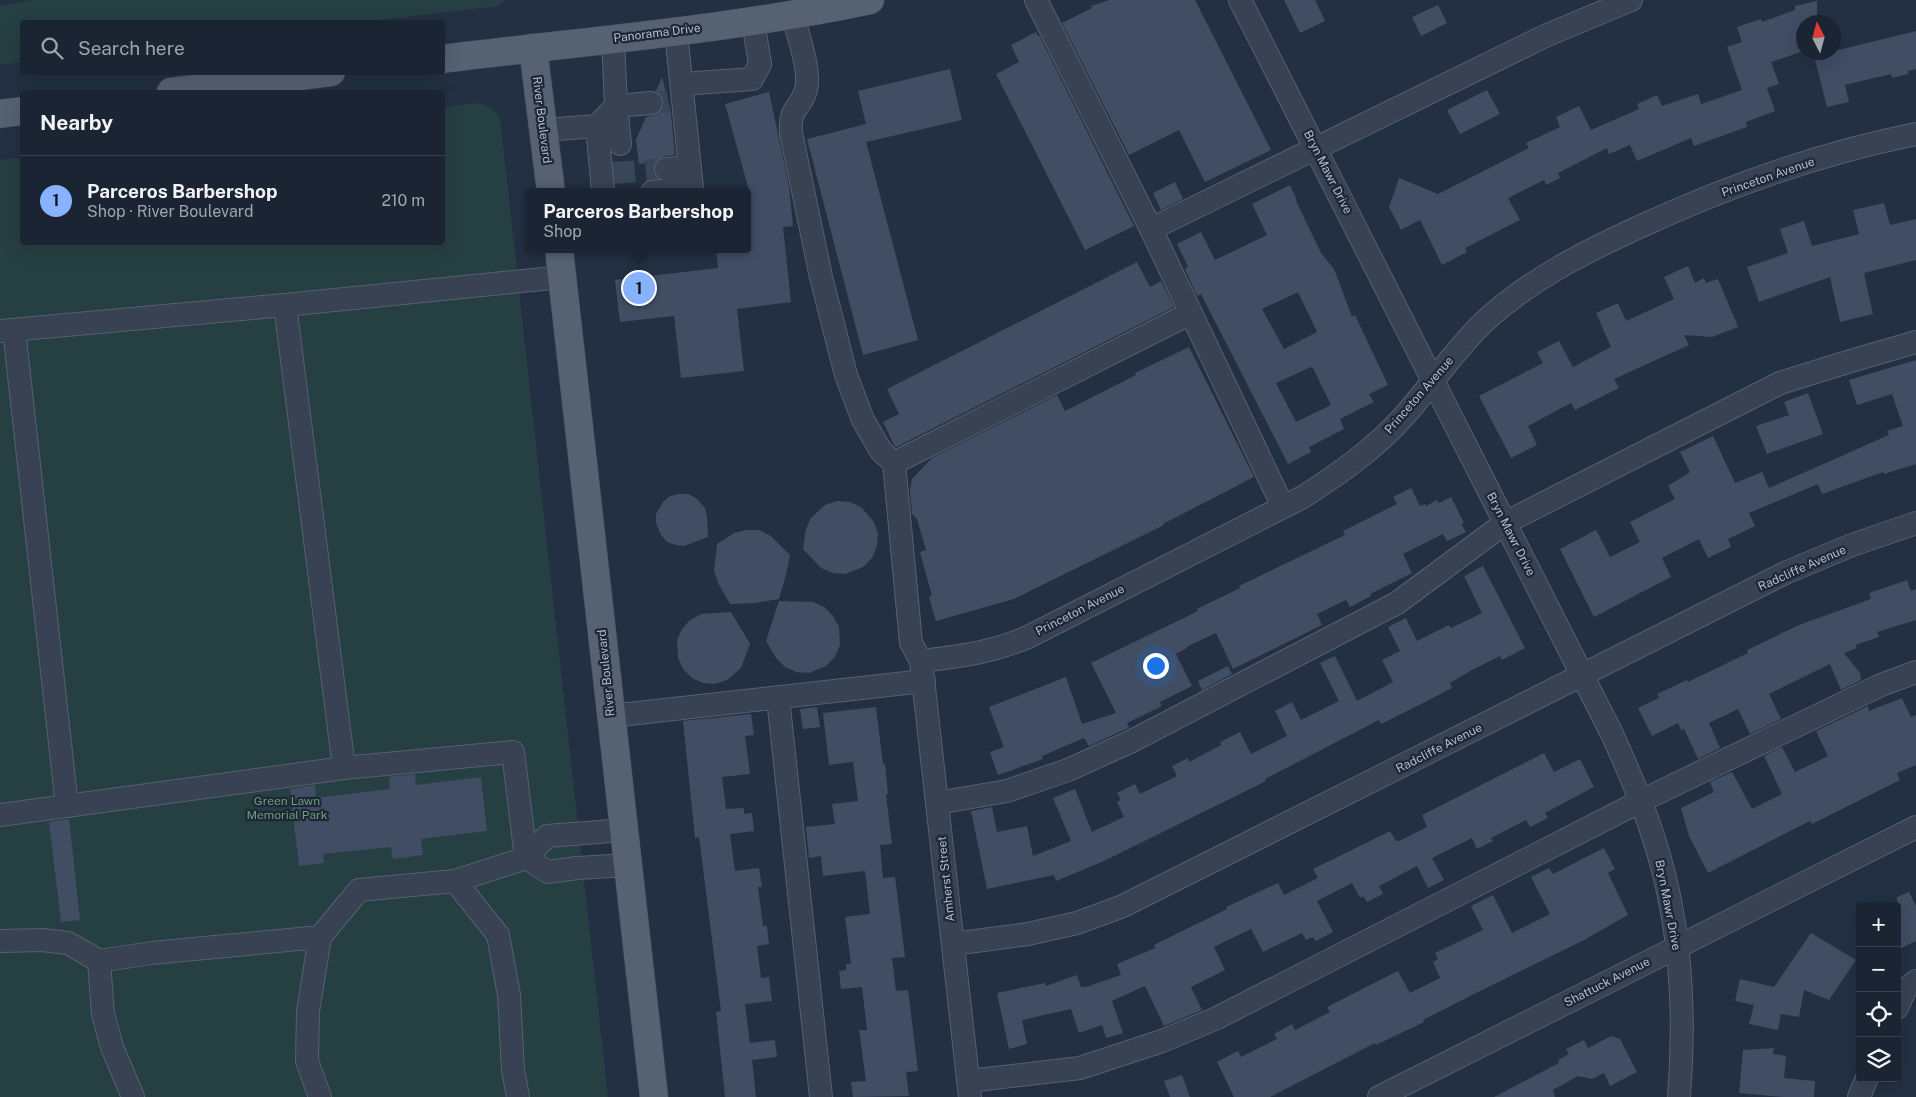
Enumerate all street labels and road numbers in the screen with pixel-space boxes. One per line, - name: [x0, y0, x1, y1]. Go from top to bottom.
- street label: Panorama Drive: [613, 21, 702, 45]
- street label: River Boulevard: [530, 76, 554, 164]
- street label: Bryn Mawr Drive: [1301, 128, 1355, 216]
- street label: Princeton Avenue: [1720, 154, 1817, 200]
- street label: Princeton Avenue: [1382, 353, 1456, 436]
- street label: Bryn Mawr Drive: [1484, 490, 1538, 578]
- street label: Radcliffe Avenue: [1756, 542, 1848, 594]
- street label: Princeton Avenue: [1033, 582, 1127, 638]
- street label: River Boulevard: [594, 629, 618, 717]
- street label: Radcliffe Avenue: [1394, 720, 1485, 776]
- street label: Amherst Street: [935, 835, 957, 922]
- street label: Bryn Mawr Drive: [1652, 859, 1684, 952]
- street label: Shattuck Avenue: [1562, 954, 1652, 1010]

